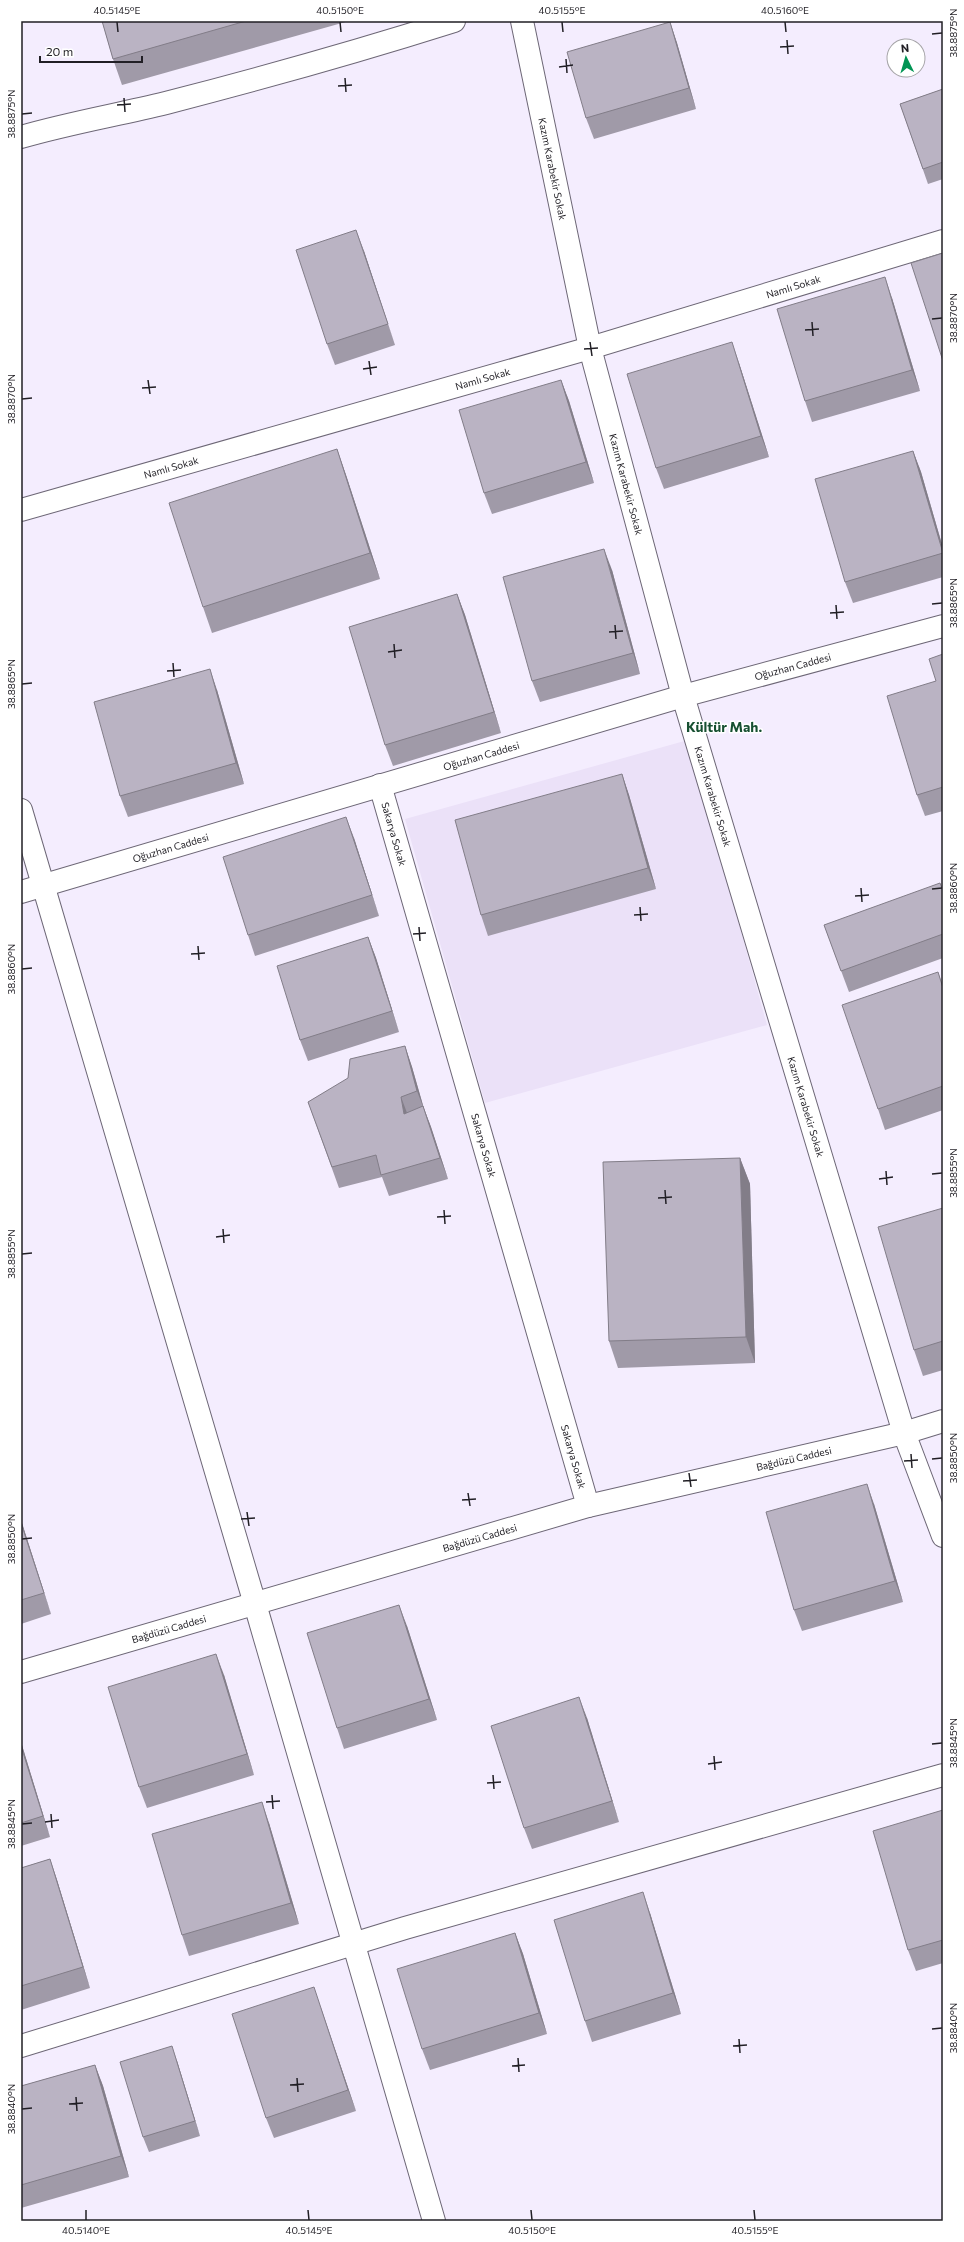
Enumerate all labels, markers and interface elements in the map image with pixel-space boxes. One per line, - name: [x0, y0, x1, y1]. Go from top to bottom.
- text: 40.5145°E: [93, 4, 141, 16]
- text: 40.5150°E: [316, 4, 364, 16]
- text: 40.5155°E: [539, 4, 585, 16]
- text: 40.5160°E: [761, 4, 809, 16]
- text: 38.8875°N: [947, 8, 959, 58]
- scale bar: [40, 38, 142, 64]
- north arrow: [886, 38, 926, 78]
- text: N: [900, 41, 910, 54]
- text: 20 m: [46, 44, 73, 58]
- text: 38.8875°N: [5, 89, 17, 139]
- street label: Kazım Karabekir Sokak: [536, 117, 569, 222]
- street label: Namlı Sokak: [764, 272, 823, 300]
- text: 38.8870°N: [947, 293, 959, 343]
- street label: Namlı Sokak: [454, 365, 512, 392]
- text: 38.8870°N: [5, 374, 17, 424]
- street label: Kazım Karabekir Sokak: [607, 432, 646, 537]
- street label: Namlı Sokak: [142, 454, 200, 481]
- text: 38.8865°N: [947, 578, 959, 628]
- street label: Oğuzhan Caddesi: [753, 650, 832, 683]
- text: 38.8865°N: [5, 659, 17, 709]
- district label: Kültür Mah.: [686, 718, 762, 735]
- street label: Oğuzhan Caddesi: [442, 739, 521, 773]
- street label: Kazım Karabekir Sokak: [692, 745, 734, 849]
- street label: Sakarya Sokak: [379, 801, 409, 868]
- street label: Oğuzhan Caddesi: [131, 831, 210, 865]
- text: 38.8860°N: [947, 863, 959, 913]
- text: 38.8860°N: [5, 944, 17, 994]
- street label: Kazım Karabekir Sokak: [785, 1055, 827, 1159]
- street label: Sakarya Sokak: [469, 1112, 499, 1179]
- text: 38.8855°N: [947, 1148, 959, 1198]
- text: 38.8855°N: [5, 1229, 17, 1279]
- street label: Sakarya Sokak: [559, 1423, 589, 1491]
- text: 38.8850°N: [947, 1433, 959, 1483]
- street label: Bağdüzü Caddesi: [755, 1444, 833, 1473]
- text: 38.8850°N: [5, 1514, 17, 1564]
- street label: Bağdüzü Caddesi: [441, 1521, 518, 1554]
- street label: Bağdüzü Caddesi: [130, 1612, 207, 1645]
- text: 38.8845°N: [947, 1718, 959, 1768]
- text: 38.8845°N: [5, 1799, 17, 1849]
- text: 38.8840°N: [947, 2003, 959, 2053]
- text: 38.8840°N: [5, 2084, 17, 2134]
- text: 40.5140°E: [62, 2224, 110, 2236]
- text: 40.5145°E: [285, 2224, 333, 2236]
- text: 40.5150°E: [508, 2224, 556, 2236]
- text: 40.5155°E: [732, 2224, 778, 2236]

